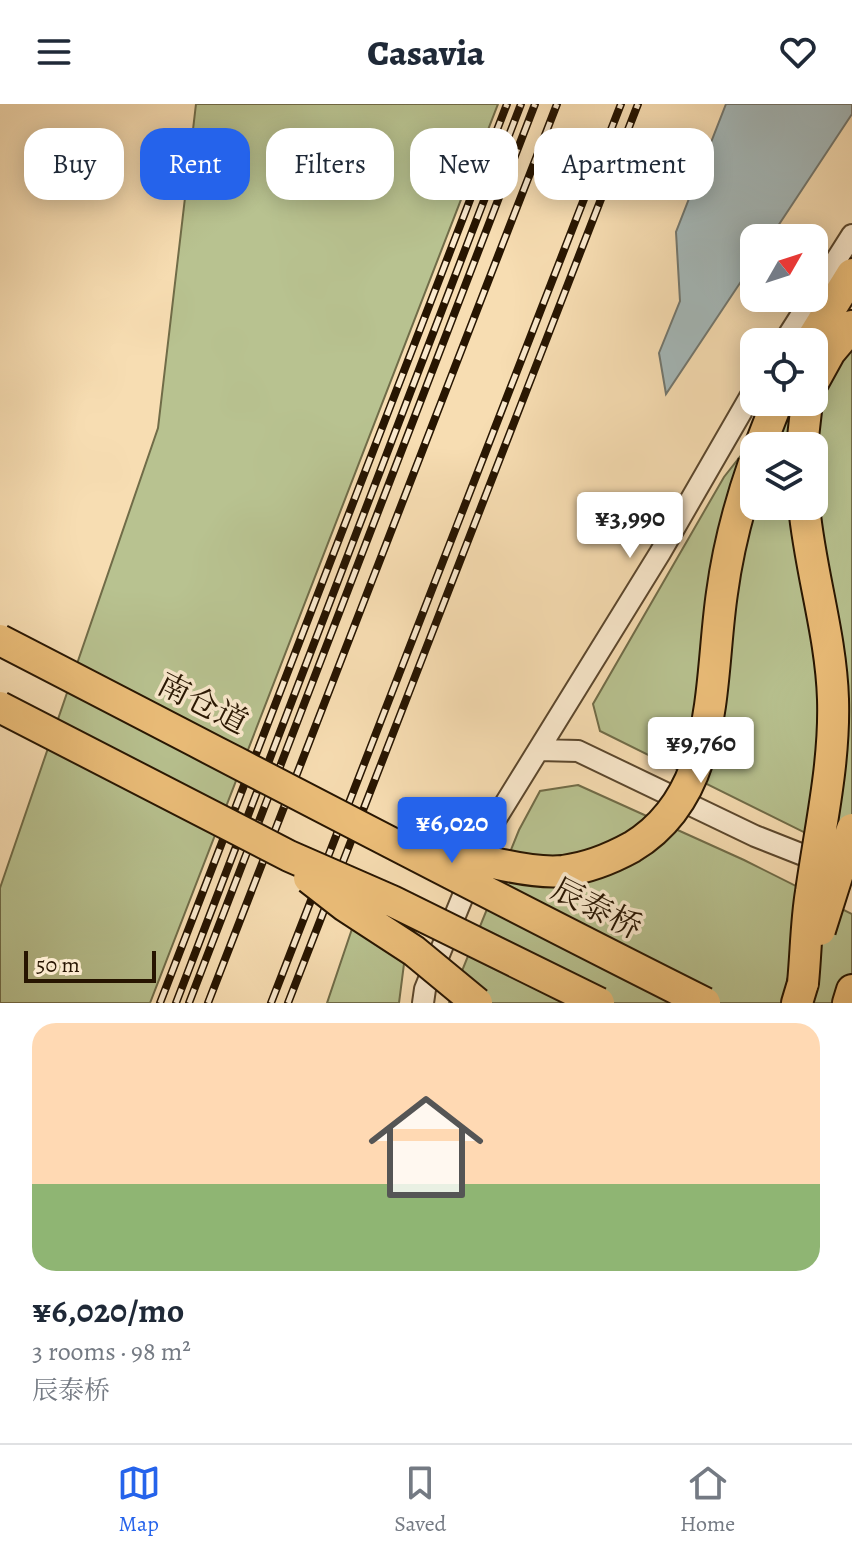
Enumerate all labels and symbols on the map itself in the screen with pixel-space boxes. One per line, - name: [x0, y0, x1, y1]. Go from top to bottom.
- north arrow: [740, 224, 828, 312]
- pin: ¥3,990: [565, 492, 695, 560]
- street label: 南仓道: [150, 662, 256, 744]
- pin: ¥9,760: [636, 717, 766, 785]
- pin: ¥6,020: [387, 797, 517, 865]
- street label: 辰泰桥: [544, 867, 650, 949]
- scale bar: [24, 947, 156, 983]

